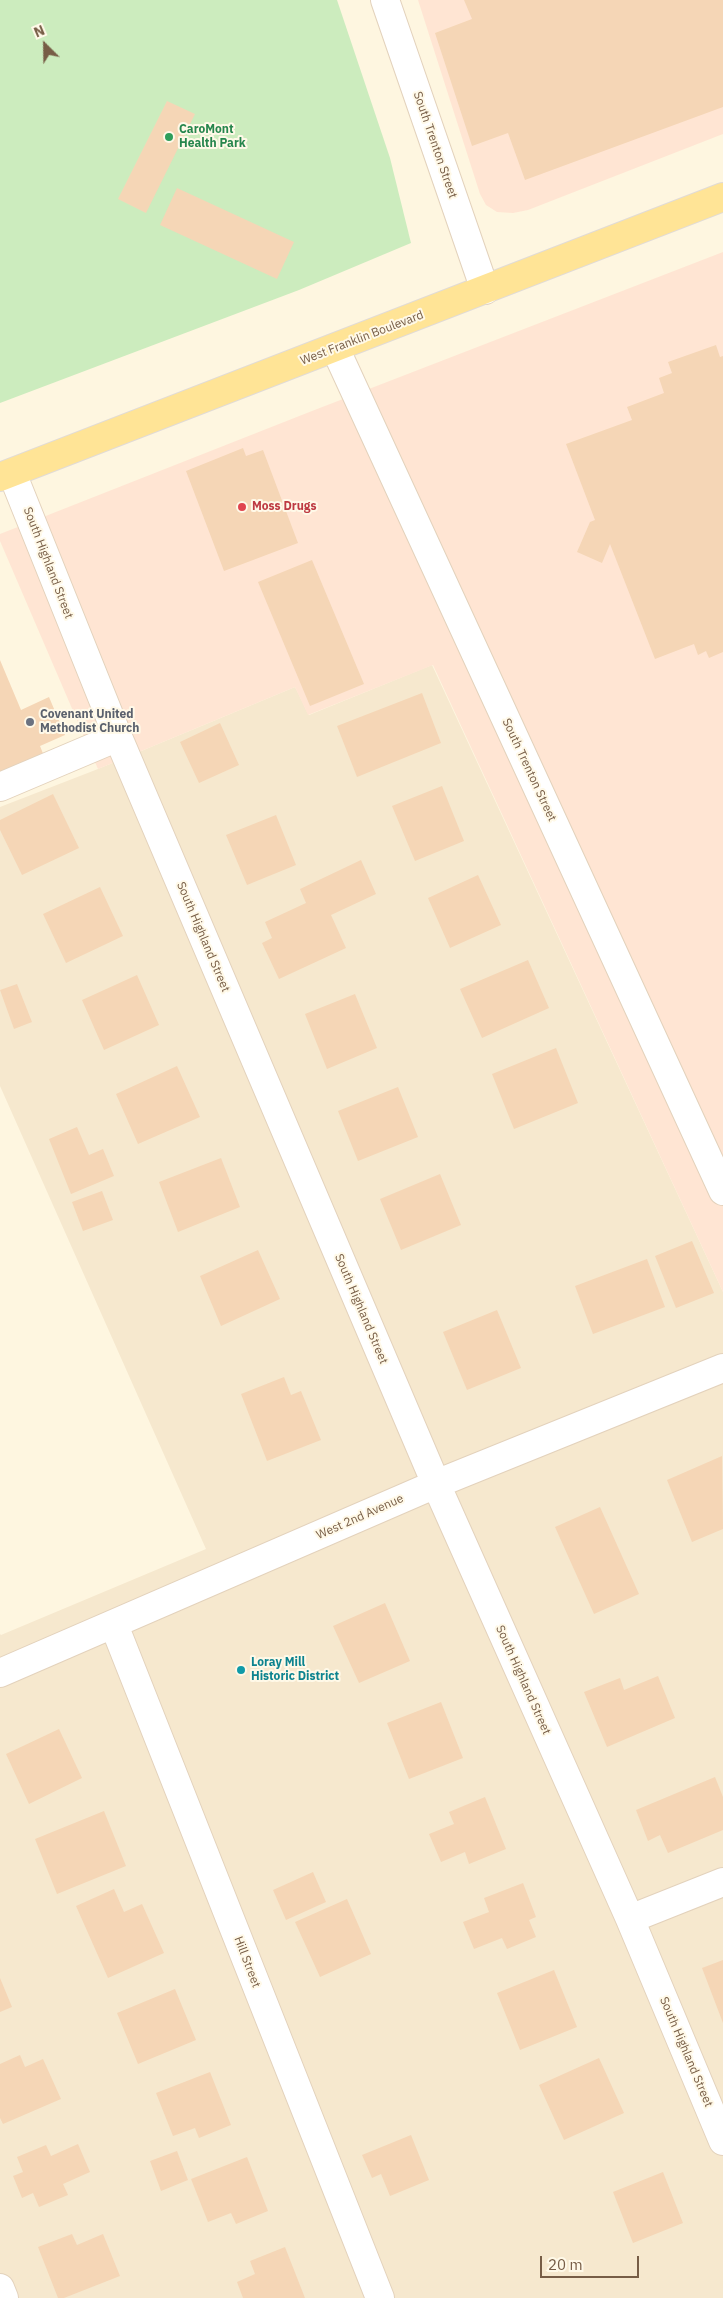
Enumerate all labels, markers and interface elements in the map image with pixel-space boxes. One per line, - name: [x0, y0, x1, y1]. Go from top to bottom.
- north arrow: [20, 20, 70, 70]
- text: N: [31, 21, 47, 41]
- street label: South Trenton Street: [410, 90, 460, 200]
- place label: CaroMont Health Park: [179, 123, 246, 151]
- marker: CaroMont Health Park: [163, 131, 175, 143]
- street label: West Franklin Boulevard: [298, 308, 426, 368]
- place label: Moss Drugs: [252, 500, 316, 514]
- marker: Moss Drugs: [236, 501, 248, 513]
- street label: South Highland Street: [20, 505, 76, 621]
- place label: Covenant United Methodist Church: [40, 708, 139, 736]
- marker: Covenant United Methodist Church: [24, 716, 36, 728]
- street label: South Trenton Street: [499, 716, 559, 824]
- street label: South Highland Street: [173, 880, 233, 994]
- street label: South Highland Street: [331, 1252, 391, 1366]
- street label: West 2nd Avenue: [314, 1491, 406, 1543]
- street label: South Highland Street: [492, 1623, 554, 1737]
- place label: Loray Mill Historic District: [251, 1656, 339, 1684]
- marker: Loray Mill Historic District: [235, 1664, 247, 1676]
- street label: Hill Street: [231, 1934, 263, 1990]
- street label: South Highland Street: [656, 1995, 716, 2109]
- scale bar: [543, 2246, 642, 2278]
- text: 20 m: [548, 2255, 583, 2274]

